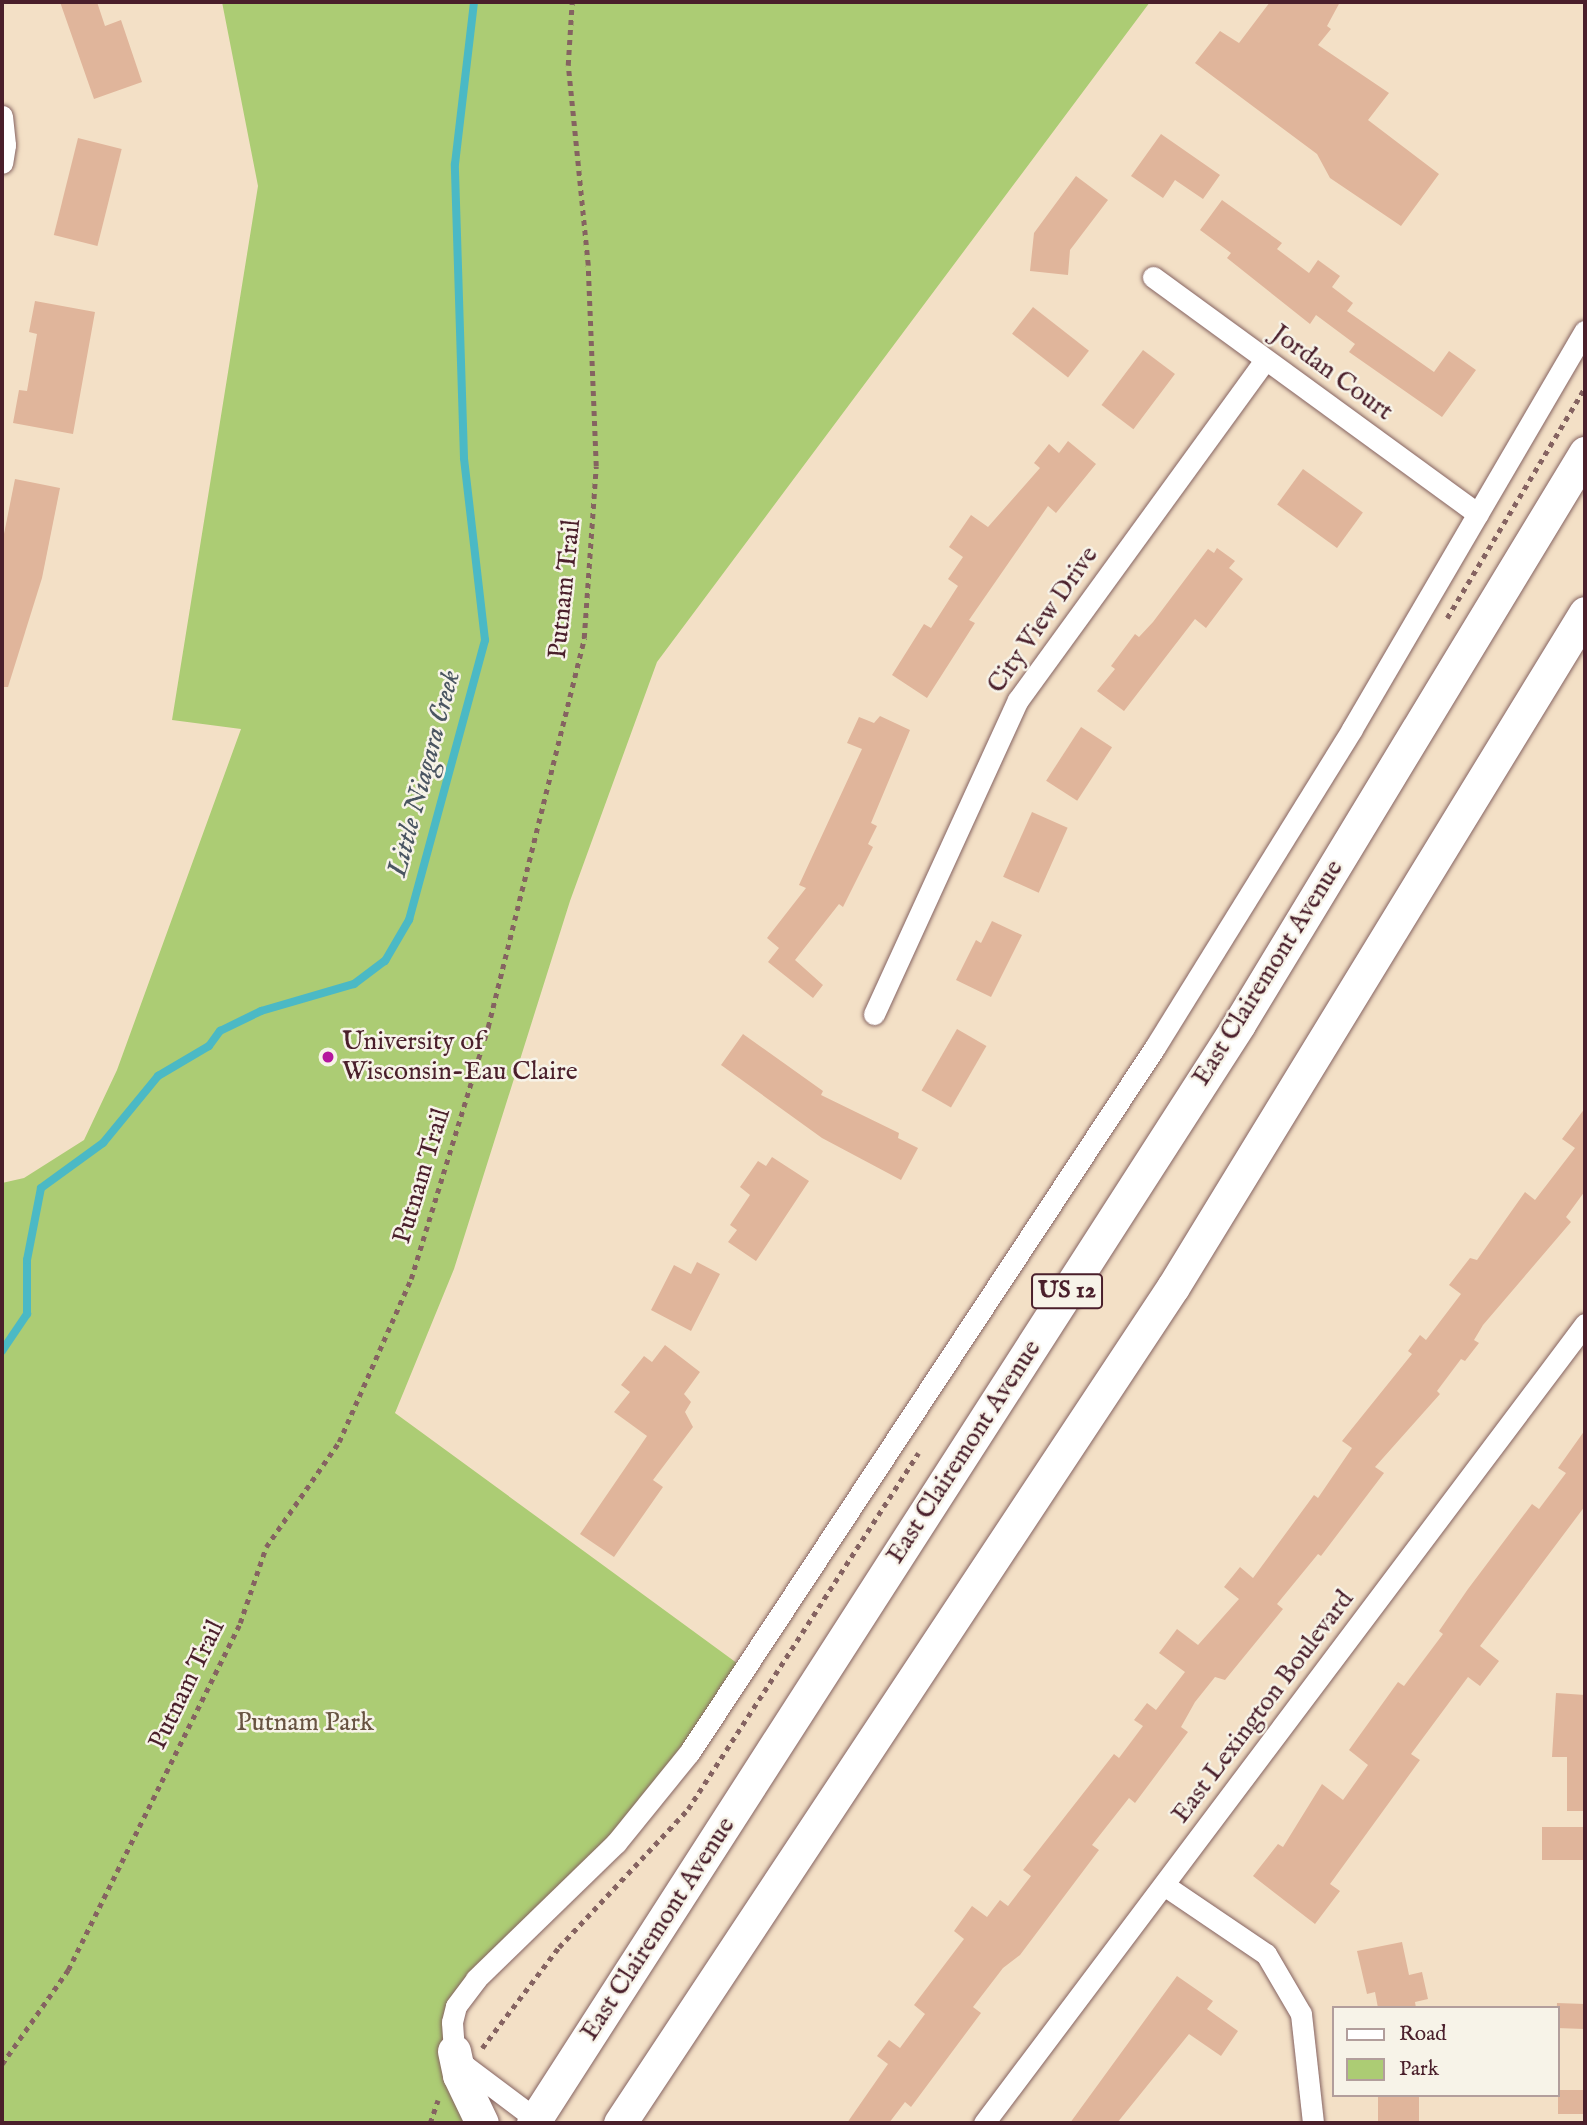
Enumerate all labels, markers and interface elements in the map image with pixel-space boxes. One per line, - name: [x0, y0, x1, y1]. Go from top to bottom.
- street label: Jordan Court: [1265, 319, 1399, 427]
- street label: Putnam Trail: [542, 518, 588, 660]
- street label: City View Drive: [981, 541, 1105, 699]
- water label: Little Niagara Creek: [381, 667, 469, 881]
- street label: East Clairemont Avenue: [1186, 854, 1350, 1092]
- place label: University of Wisconsin-Eau Claire: [342, 1026, 578, 1088]
- marker: University of Wisconsin-Eau Claire: [320, 1049, 336, 1065]
- street label: Putnam Trail: [387, 1104, 457, 1248]
- road number: US 12: [1030, 1270, 1104, 1311]
- street label: East Clairemont Avenue: [880, 1334, 1048, 1570]
- street label: East Lexington Boulevard: [1165, 1585, 1361, 1829]
- street label: Putnam Trail: [142, 1615, 232, 1755]
- park label: Putnam Park: [236, 1707, 374, 1739]
- street label: East Clairemont Avenue: [574, 1811, 742, 2047]
- legend: [1332, 2006, 1559, 2097]
- text: Road: [1399, 2021, 1446, 2048]
- text: Park: [1399, 2056, 1439, 2083]

